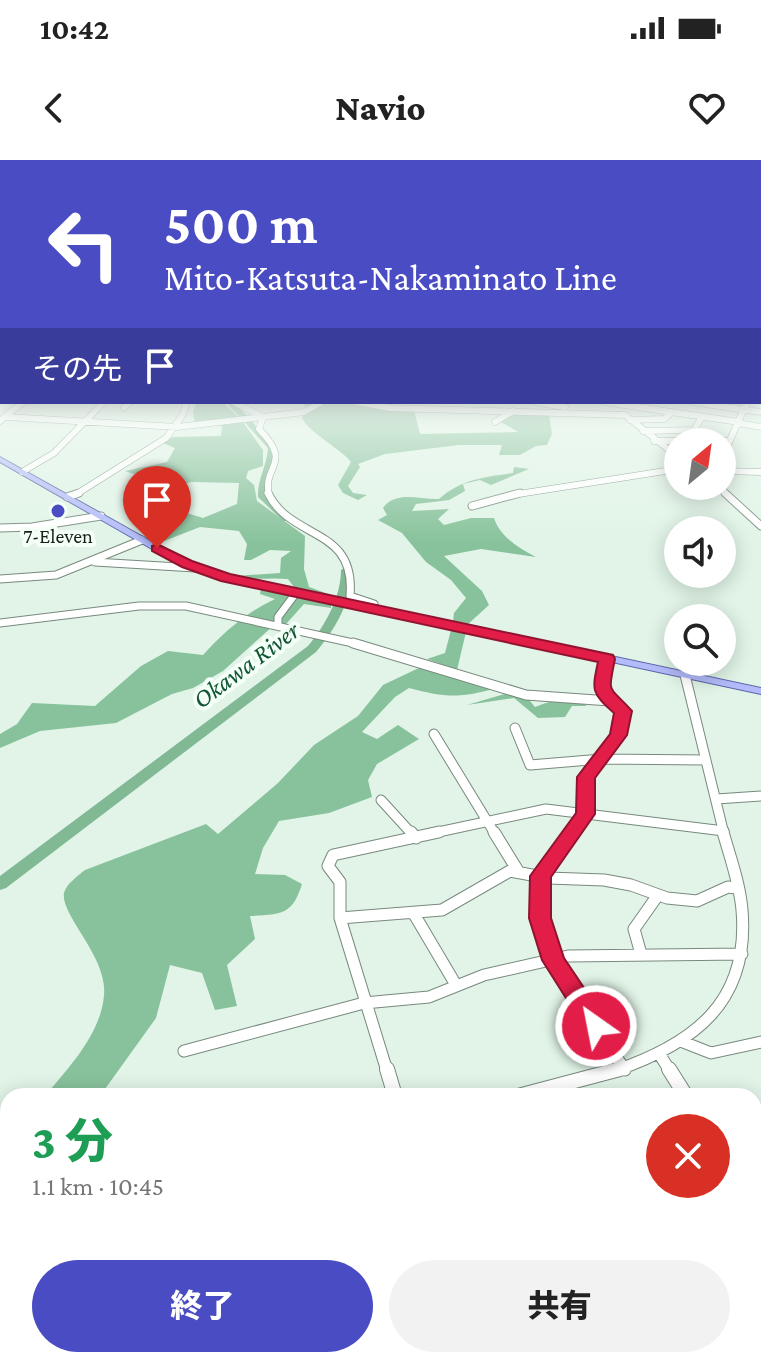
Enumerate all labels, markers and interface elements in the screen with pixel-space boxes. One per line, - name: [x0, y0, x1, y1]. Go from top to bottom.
- text: 10:42: [40, 12, 109, 45]
- icon: back: [32, 86, 76, 130]
- icon: heart: [685, 86, 729, 130]
- text: Navio: [335, 88, 426, 128]
- icon: left: [32, 192, 136, 296]
- text: 500 m: [164, 193, 318, 255]
- text: Mito-Katsuta-Nakaminato Line: [164, 258, 617, 298]
- icon: arrive: [138, 344, 182, 388]
- text: その先: [32, 352, 122, 385]
- north arrow: [664, 428, 736, 500]
- map controls: [664, 428, 736, 676]
- pin: [123, 466, 191, 548]
- icon: arrive: [135, 478, 179, 522]
- marker: 7-Eleven: [49, 502, 67, 520]
- button: sound: [664, 516, 736, 588]
- place label: 7-Eleven: [23, 525, 93, 547]
- button: search: [664, 604, 736, 676]
- water label: Okawa River: [187, 615, 306, 714]
- position arrow: [554, 984, 638, 1068]
- button: close: [646, 1114, 730, 1198]
- text: 3 分: [32, 1115, 113, 1168]
- text: 1.1 km · 10:45: [32, 1172, 164, 1201]
- button: 終了: [32, 1260, 373, 1352]
- button: 共有: [389, 1260, 730, 1352]

